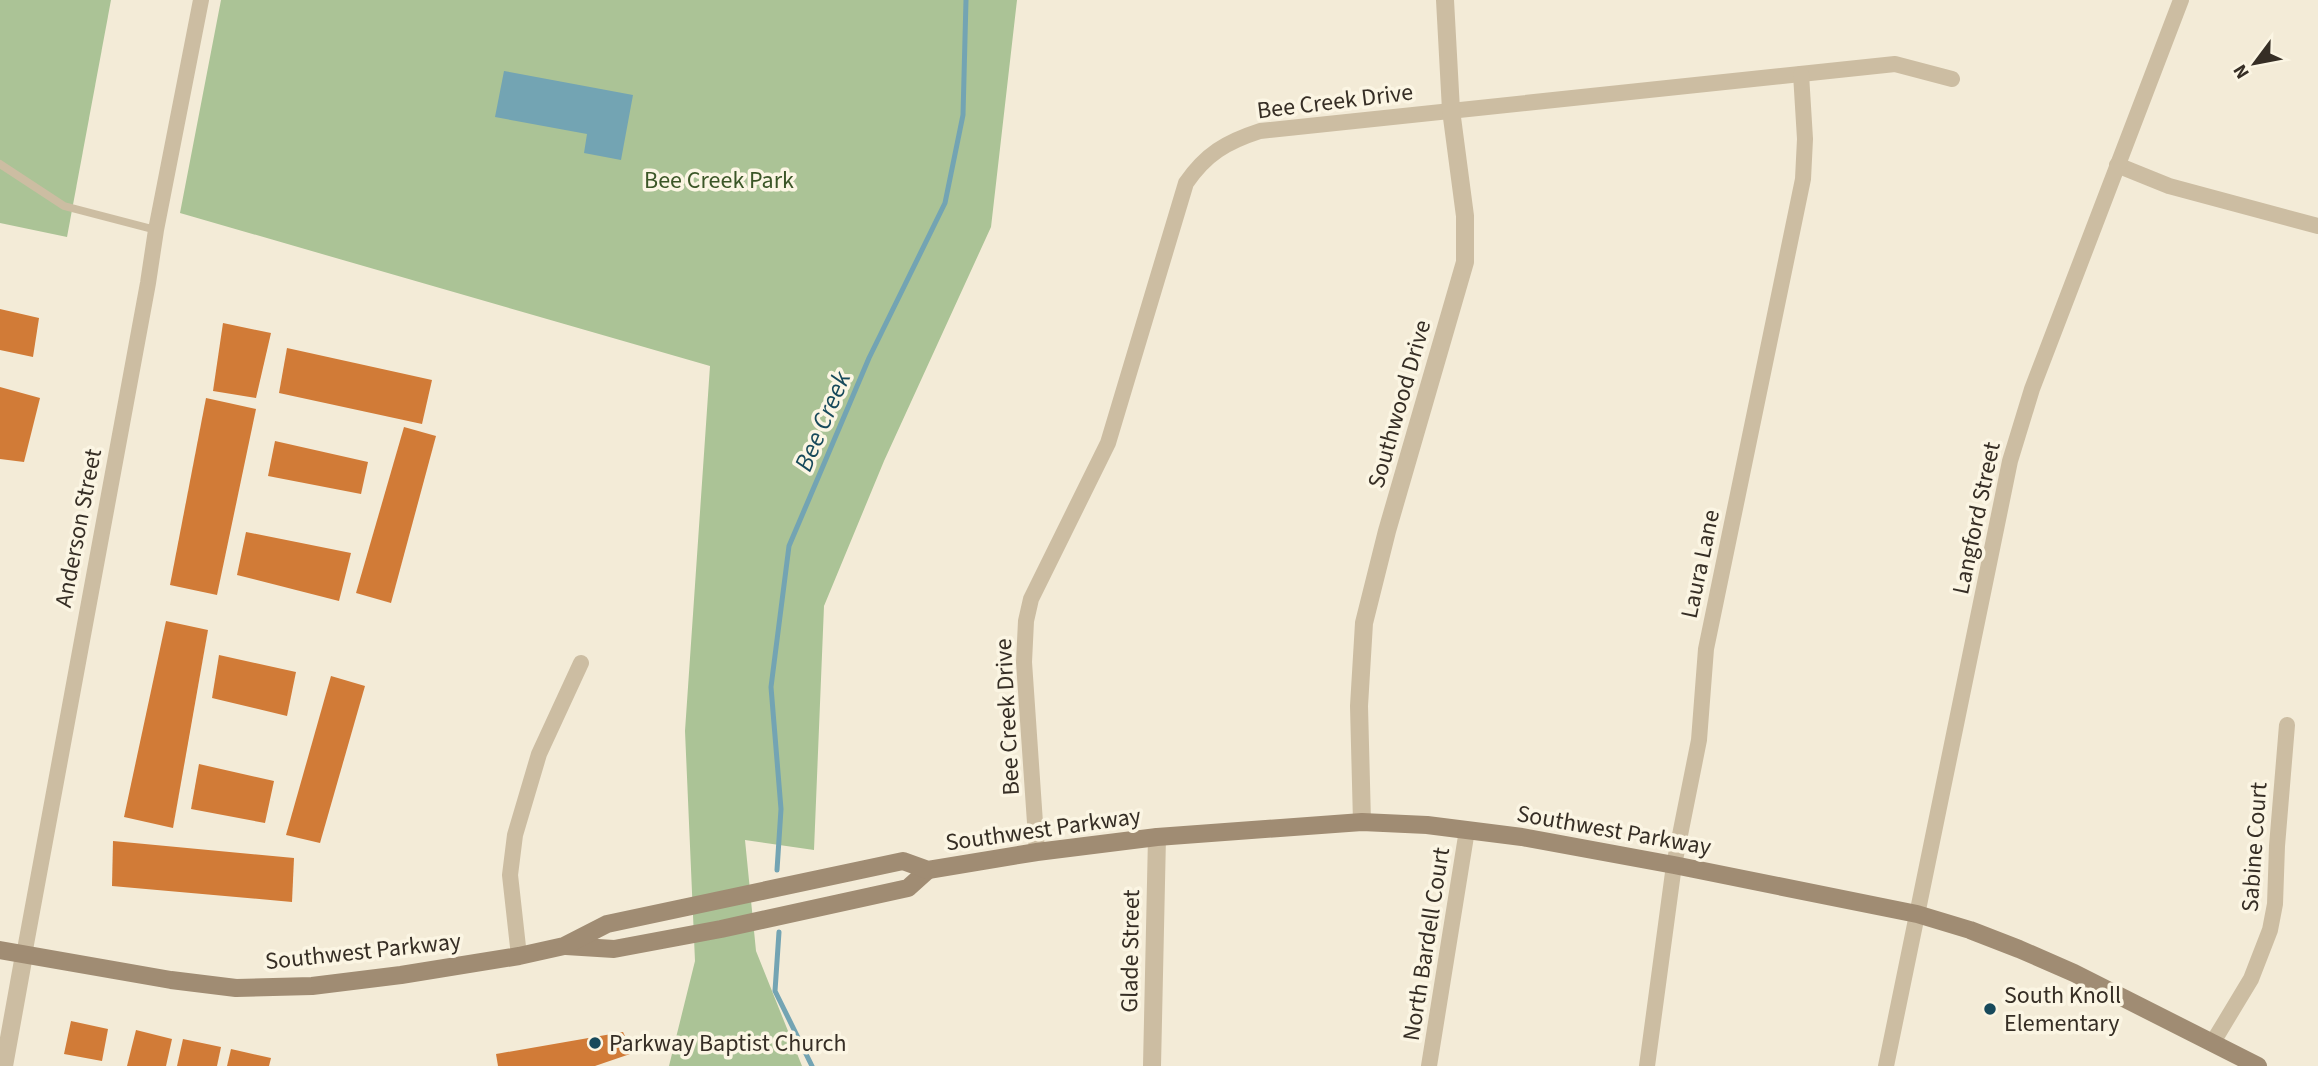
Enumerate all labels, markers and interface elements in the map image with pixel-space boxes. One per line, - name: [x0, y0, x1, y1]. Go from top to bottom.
- north arrow: [2220, 28, 2290, 98]
- text: N: [2227, 59, 2257, 84]
- street label: Bee Creek Drive: [1255, 75, 1415, 128]
- park label: Bee Creek Park: [644, 163, 794, 198]
- street label: Southwood Drive: [1359, 316, 1440, 492]
- water label: Bee Creek: [785, 365, 860, 477]
- street label: Langford Street: [1943, 439, 2010, 598]
- street label: Anderson Street: [46, 446, 111, 610]
- street label: Laura Lane: [1672, 507, 1729, 622]
- street label: Bee Creek Drive: [986, 638, 1029, 796]
- street label: Sabine Court: [2233, 781, 2276, 913]
- street label: Southwest Parkway: [1514, 796, 1714, 865]
- street label: Southwest Parkway: [943, 798, 1143, 861]
- street label: North Bardell Court: [1394, 845, 1459, 1043]
- street label: Glade Street: [1112, 889, 1149, 1013]
- street label: Southwest Parkway: [263, 924, 463, 979]
- place label: South Knoll Elementary: [2004, 978, 2121, 1041]
- marker: South Knoll Elementary: [1982, 1001, 1998, 1017]
- place label: Parkway Baptist Church: [609, 1026, 847, 1061]
- marker: Parkway Baptist Church: [587, 1035, 603, 1051]

